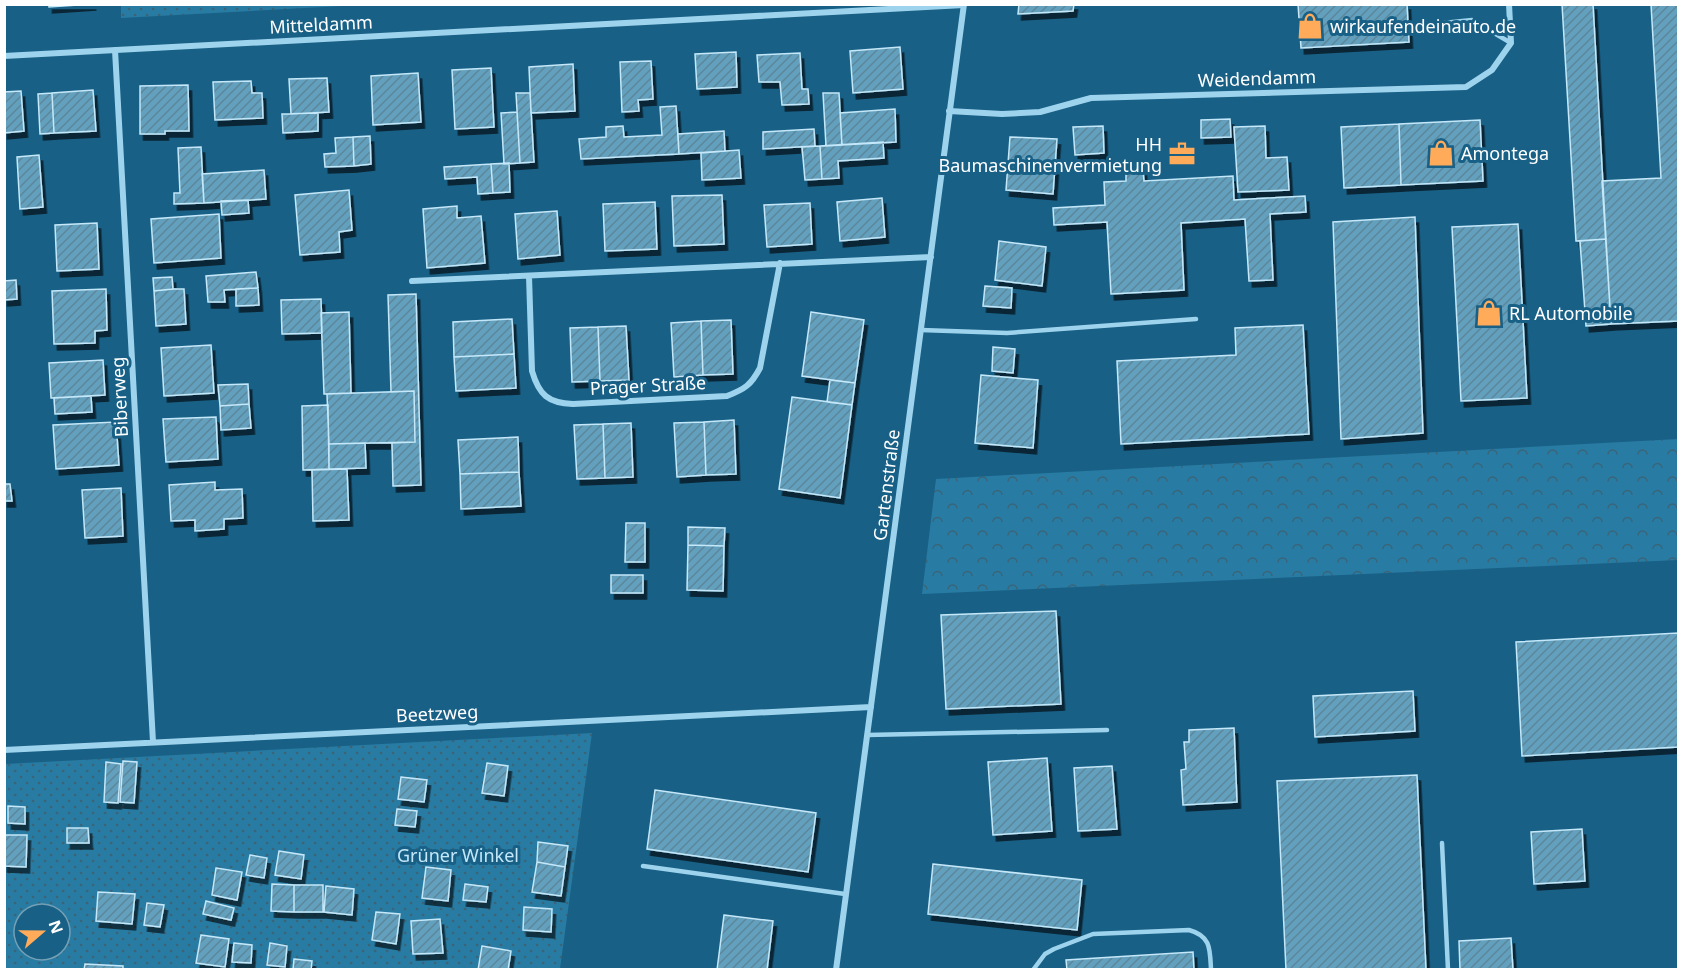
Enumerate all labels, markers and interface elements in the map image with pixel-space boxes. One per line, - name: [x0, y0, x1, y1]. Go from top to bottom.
- street label: Mitteldamm: [269, 9, 373, 39]
- shop icon: wirkaufendeinauto.de: [1295, 11, 1325, 41]
- place label: wirkaufendeinauto.de: [1330, 14, 1516, 38]
- street label: Weidendamm: [1197, 64, 1317, 92]
- place label: HH Baumaschinenvermietung: [939, 132, 1162, 177]
- shop icon: Amontega: [1426, 138, 1456, 168]
- office icon: HH Baumaschinenvermietung: [1167, 139, 1197, 169]
- place label: Amontega: [1461, 141, 1549, 165]
- shop icon: RL Automobile: [1474, 298, 1504, 328]
- place label: RL Automobile: [1509, 301, 1633, 325]
- street label: Biberweg: [105, 356, 133, 438]
- street label: Prager Straße: [589, 370, 707, 400]
- street label: Gartenstraße: [867, 428, 905, 542]
- street label: Beetzweg: [395, 699, 479, 727]
- park label: Grüner Winkel: [397, 843, 519, 867]
- north arrow: [12, 902, 72, 962]
- text: N: [44, 917, 69, 937]

